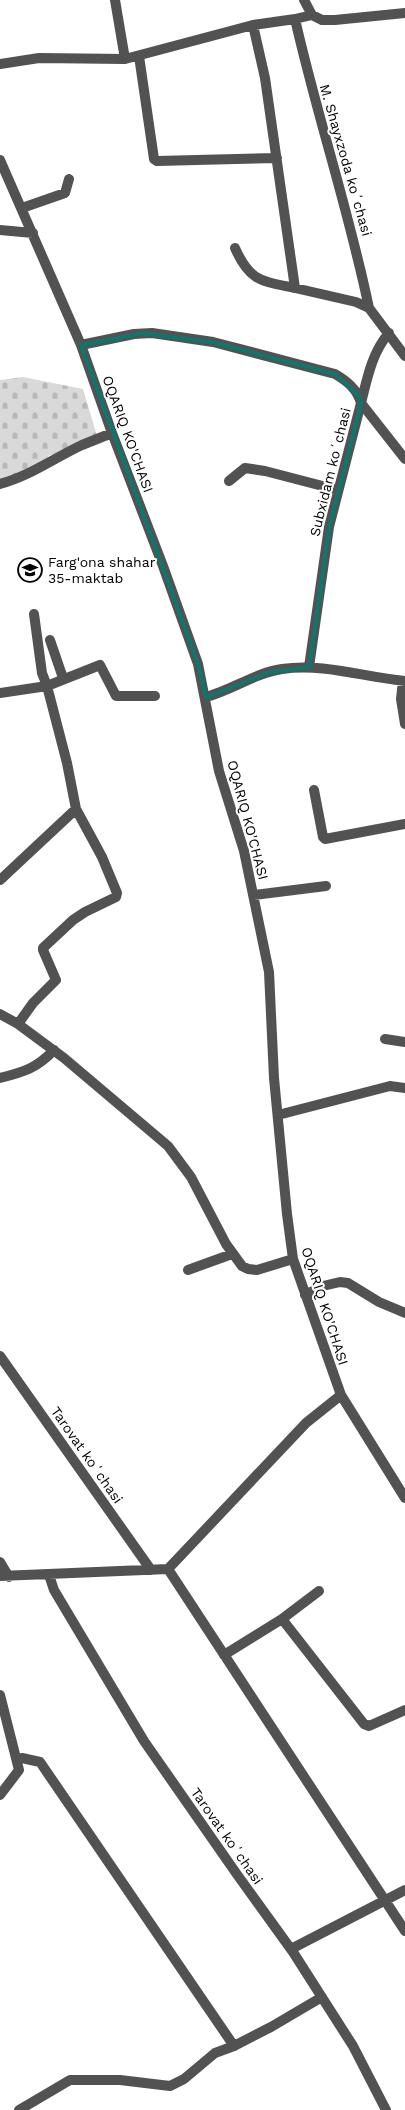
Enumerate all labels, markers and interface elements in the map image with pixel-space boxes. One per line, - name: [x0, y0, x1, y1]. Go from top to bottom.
- street label: M. Shayxzoda koʻchasi: [317, 82, 375, 238]
- street label: OQARIQ KO'CHASI: [99, 373, 157, 495]
- street label: Subxidam koʻchasi: [306, 406, 354, 538]
- place label: Farg'ona shahar 35-maktab: [48, 554, 156, 586]
- school or university icon: Farg'ona shahar 35-maktab: [17, 557, 43, 583]
- street label: OQARIQ KO'CHASI: [224, 758, 272, 882]
- street label: OQARIQ KO'CHASI: [298, 1245, 352, 1367]
- street label: Tarovat koʻchasi: [48, 1404, 126, 1506]
- street label: Tarovat koʻchasi: [188, 1785, 266, 1887]

